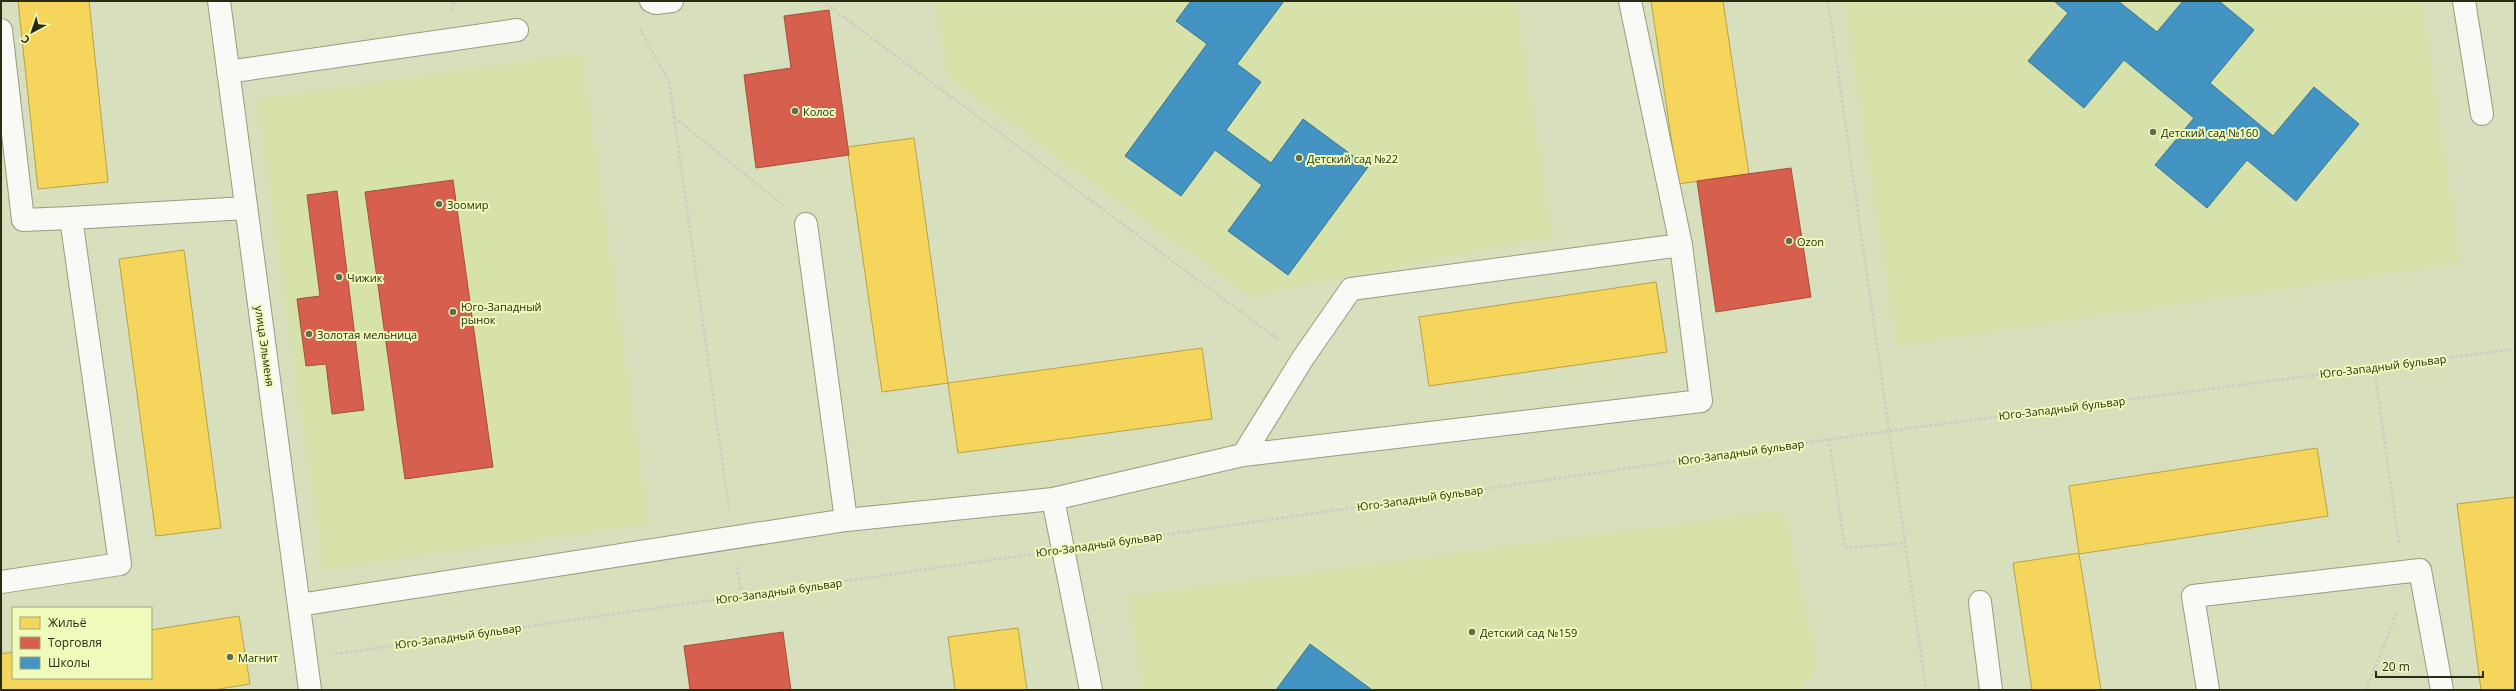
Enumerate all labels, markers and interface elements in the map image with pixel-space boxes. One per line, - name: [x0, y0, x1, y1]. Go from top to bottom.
- north arrow: [12, 12, 52, 52]
- text: С: [18, 32, 33, 48]
- place label: Колос: [803, 104, 835, 119]
- marker: Колос: [790, 106, 800, 116]
- place label: Детский сад №160: [2161, 125, 2258, 140]
- marker: Детский сад №160: [2148, 127, 2158, 137]
- place label: Детский сад №22: [1307, 151, 1398, 166]
- marker: Детский сад №22: [1294, 153, 1304, 163]
- place label: Зоомир: [447, 197, 489, 212]
- marker: Зоомир: [434, 199, 444, 209]
- place label: Ozon: [1797, 234, 1824, 249]
- marker: Ozon: [1784, 236, 1794, 246]
- place label: Чижик: [347, 270, 383, 285]
- marker: Чижик: [334, 272, 344, 282]
- place label: Юго-Западный рынок: [461, 299, 542, 327]
- street label: улица Эльменя: [252, 305, 278, 387]
- marker: Юго-Западный рынок: [448, 307, 458, 317]
- place label: Золотая мельница: [317, 327, 417, 342]
- marker: Золотая мельница: [304, 329, 314, 339]
- street label: Юго-Западный бульвар: [2319, 351, 2447, 381]
- street label: Юго-Западный бульвар: [1998, 393, 2126, 423]
- street label: Юго-Западный бульвар: [1677, 436, 1805, 468]
- street label: Юго-Западный бульвар: [1356, 482, 1484, 514]
- street label: Юго-Западный бульвар: [1035, 528, 1163, 560]
- street label: Юго-Западный бульвар: [715, 575, 843, 607]
- legend: [12, 607, 152, 679]
- text: Жильё: [48, 614, 87, 631]
- street label: Юго-Западный бульвар: [394, 620, 522, 652]
- place label: Детский сад №159: [1480, 625, 1577, 640]
- marker: Детский сад №159: [1467, 627, 1477, 637]
- text: Торговля: [48, 634, 102, 651]
- place label: Магнит: [238, 650, 278, 665]
- marker: Магнит: [225, 652, 235, 662]
- scale bar: [2376, 653, 2483, 679]
- text: Школы: [48, 654, 90, 671]
- text: 20 m: [2382, 658, 2410, 675]

